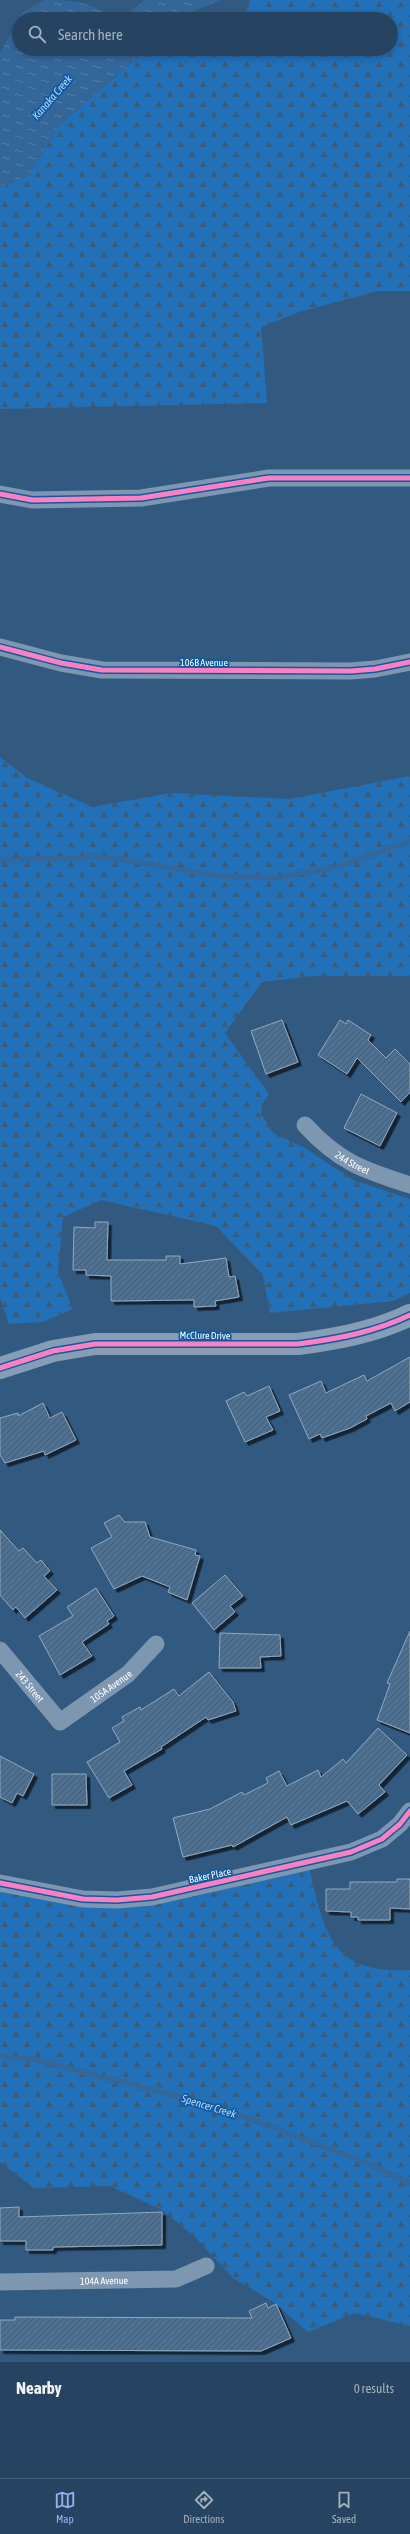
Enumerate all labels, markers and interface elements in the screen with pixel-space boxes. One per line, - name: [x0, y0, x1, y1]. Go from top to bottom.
- search box: [12, 12, 398, 56]
- icon: search: [26, 23, 48, 45]
- text: Search here: [58, 26, 123, 43]
- water label: Kanaka Creek: [30, 72, 74, 121]
- street label: 106B Avenue: [180, 657, 228, 668]
- street label: 244 Street: [333, 1149, 371, 1176]
- street label: McClure Drive: [180, 1330, 231, 1341]
- street label: 105A Avenue: [88, 1668, 135, 1705]
- street label: 243 Street: [13, 1669, 46, 1704]
- street label: Baker Place: [188, 1866, 233, 1885]
- water label: Spencer Creek: [179, 2092, 238, 2120]
- street label: 104A Avenue: [80, 2275, 129, 2287]
- text: Nearby: [16, 2378, 62, 2398]
- text: 0 results: [354, 2381, 394, 2396]
- tab: Map: [54, 2489, 76, 2525]
- tab: Directions: [183, 2489, 224, 2525]
- tab: Saved: [332, 2489, 356, 2525]

